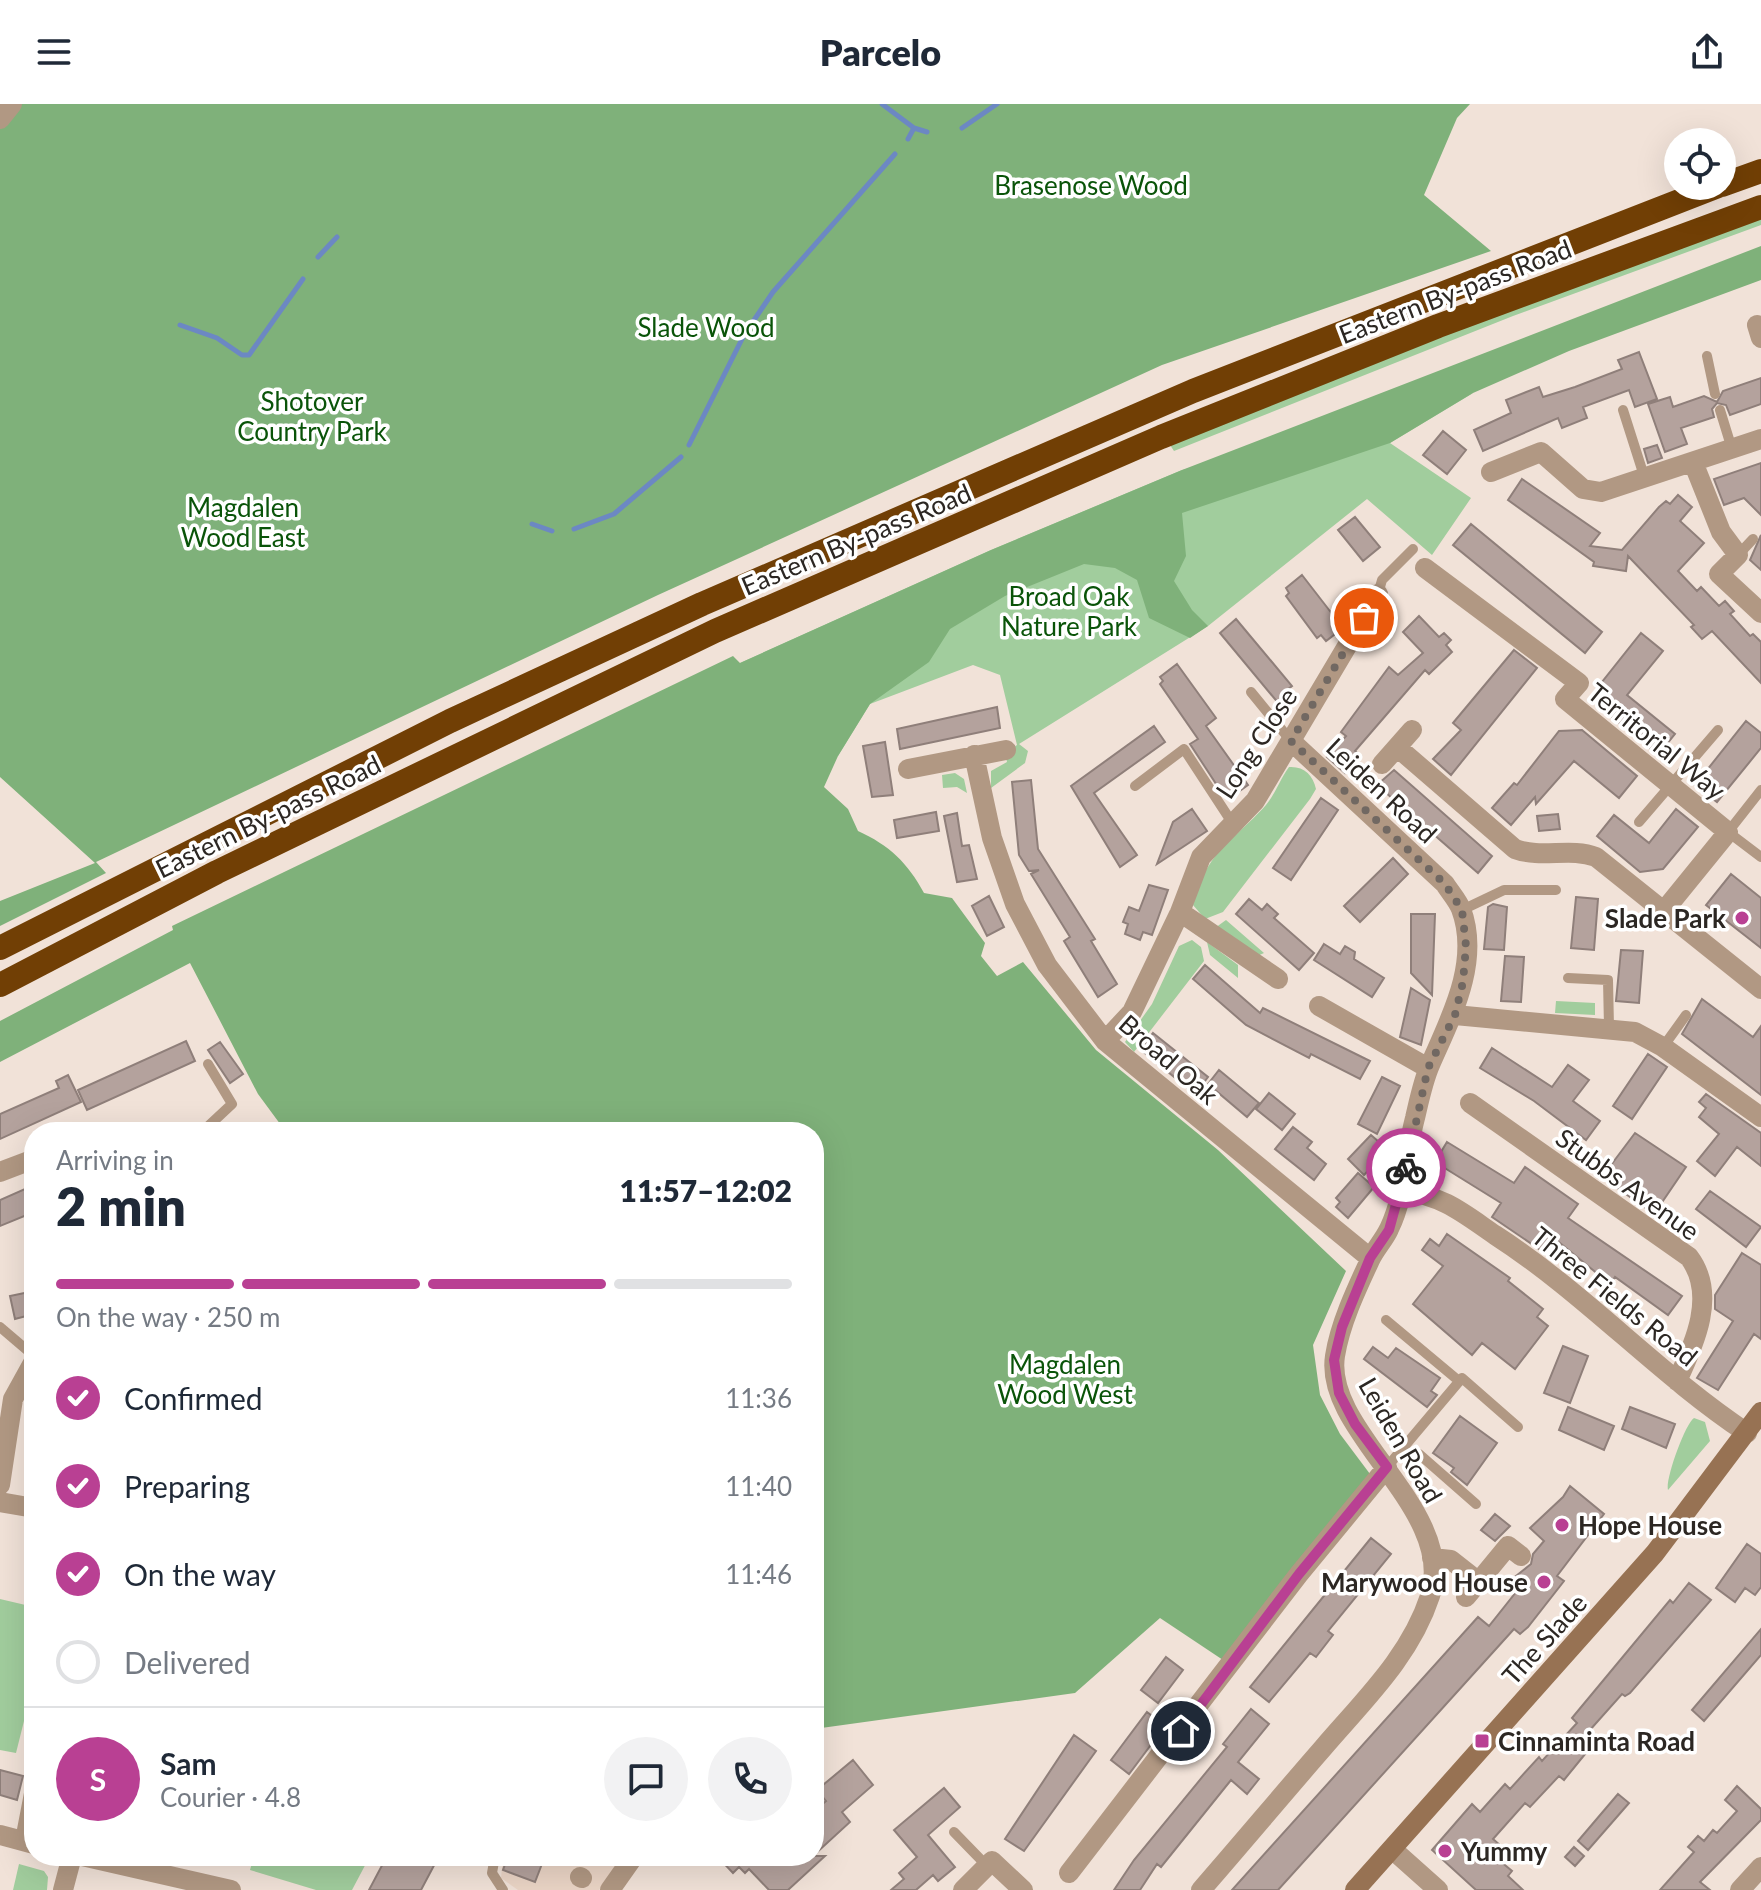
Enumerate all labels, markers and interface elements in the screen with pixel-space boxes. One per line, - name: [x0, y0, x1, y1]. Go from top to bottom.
- icon: menu: [32, 30, 76, 74]
- text: Parcelo: [820, 30, 941, 74]
- icon: share: [1685, 30, 1729, 74]
- map controls: [1664, 128, 1736, 200]
- button: locate: [1664, 128, 1736, 200]
- park label: Brasenose Wood: [994, 169, 1188, 201]
- street label: Eastern By-pass Road: [1334, 232, 1576, 350]
- park label: Slade Wood: [637, 311, 775, 343]
- park label: Shotover Country Park: [237, 385, 388, 447]
- street label: Eastern By-pass Road: [736, 476, 976, 602]
- park label: Magdalen Wood East: [181, 491, 306, 553]
- park label: Broad Oak Nature Park: [1001, 580, 1138, 642]
- pin: [1330, 584, 1398, 652]
- icon: bag: [1342, 596, 1386, 640]
- street label: Territorial Way: [1582, 676, 1733, 807]
- street label: Long Close: [1209, 682, 1303, 804]
- street label: Leiden Road: [1320, 731, 1444, 849]
- street label: Eastern By-pass Road: [150, 748, 386, 884]
- place label: Slade Park: [1605, 902, 1726, 934]
- marker: Slade Park: [1733, 909, 1751, 927]
- street label: Broad Oak: [1113, 1007, 1226, 1111]
- street label: Stubbs Avenue: [1550, 1121, 1706, 1247]
- courier: [1366, 1128, 1446, 1208]
- text: Arriving in: [56, 1144, 174, 1176]
- icon: bike: [1384, 1146, 1428, 1190]
- text: 11:57–12:02: [619, 1172, 792, 1208]
- text: 2 min: [56, 1175, 186, 1237]
- street label: Three Fields Road: [1526, 1220, 1704, 1372]
- text: On the way · 250 m: [56, 1301, 280, 1333]
- park label: Magdalen Wood West: [997, 1348, 1133, 1410]
- street label: Leiden Road: [1352, 1372, 1450, 1508]
- icon: check: [56, 1376, 100, 1420]
- text: Confirmed: [124, 1380, 263, 1416]
- text: 11:36: [725, 1382, 792, 1414]
- icon: check: [56, 1464, 100, 1508]
- text: Preparing: [124, 1468, 250, 1504]
- text: 11:40: [725, 1470, 792, 1502]
- place label: Hope House: [1578, 1509, 1722, 1541]
- marker: Hope House: [1553, 1516, 1571, 1534]
- icon: check: [56, 1552, 100, 1596]
- text: On the way: [124, 1556, 276, 1592]
- text: 11:46: [725, 1558, 792, 1590]
- place label: Marywood House: [1321, 1566, 1528, 1598]
- marker: Marywood House: [1535, 1573, 1553, 1591]
- street label: The Slade: [1495, 1587, 1593, 1691]
- text: Delivered: [124, 1644, 251, 1680]
- pin: [1147, 1697, 1215, 1765]
- icon: home: [1159, 1709, 1203, 1753]
- place label: Cinnaminta Road: [1498, 1725, 1695, 1757]
- marker: Cinnaminta Road: [1473, 1732, 1491, 1750]
- button: chat: [604, 1737, 688, 1821]
- button: phone: [708, 1737, 792, 1821]
- text: Sam: [160, 1745, 217, 1781]
- text: S: [90, 1761, 106, 1797]
- text: Courier · 4.8: [160, 1781, 301, 1813]
- place label: Yummy: [1460, 1835, 1547, 1867]
- marker: Yummy: [1436, 1842, 1454, 1860]

